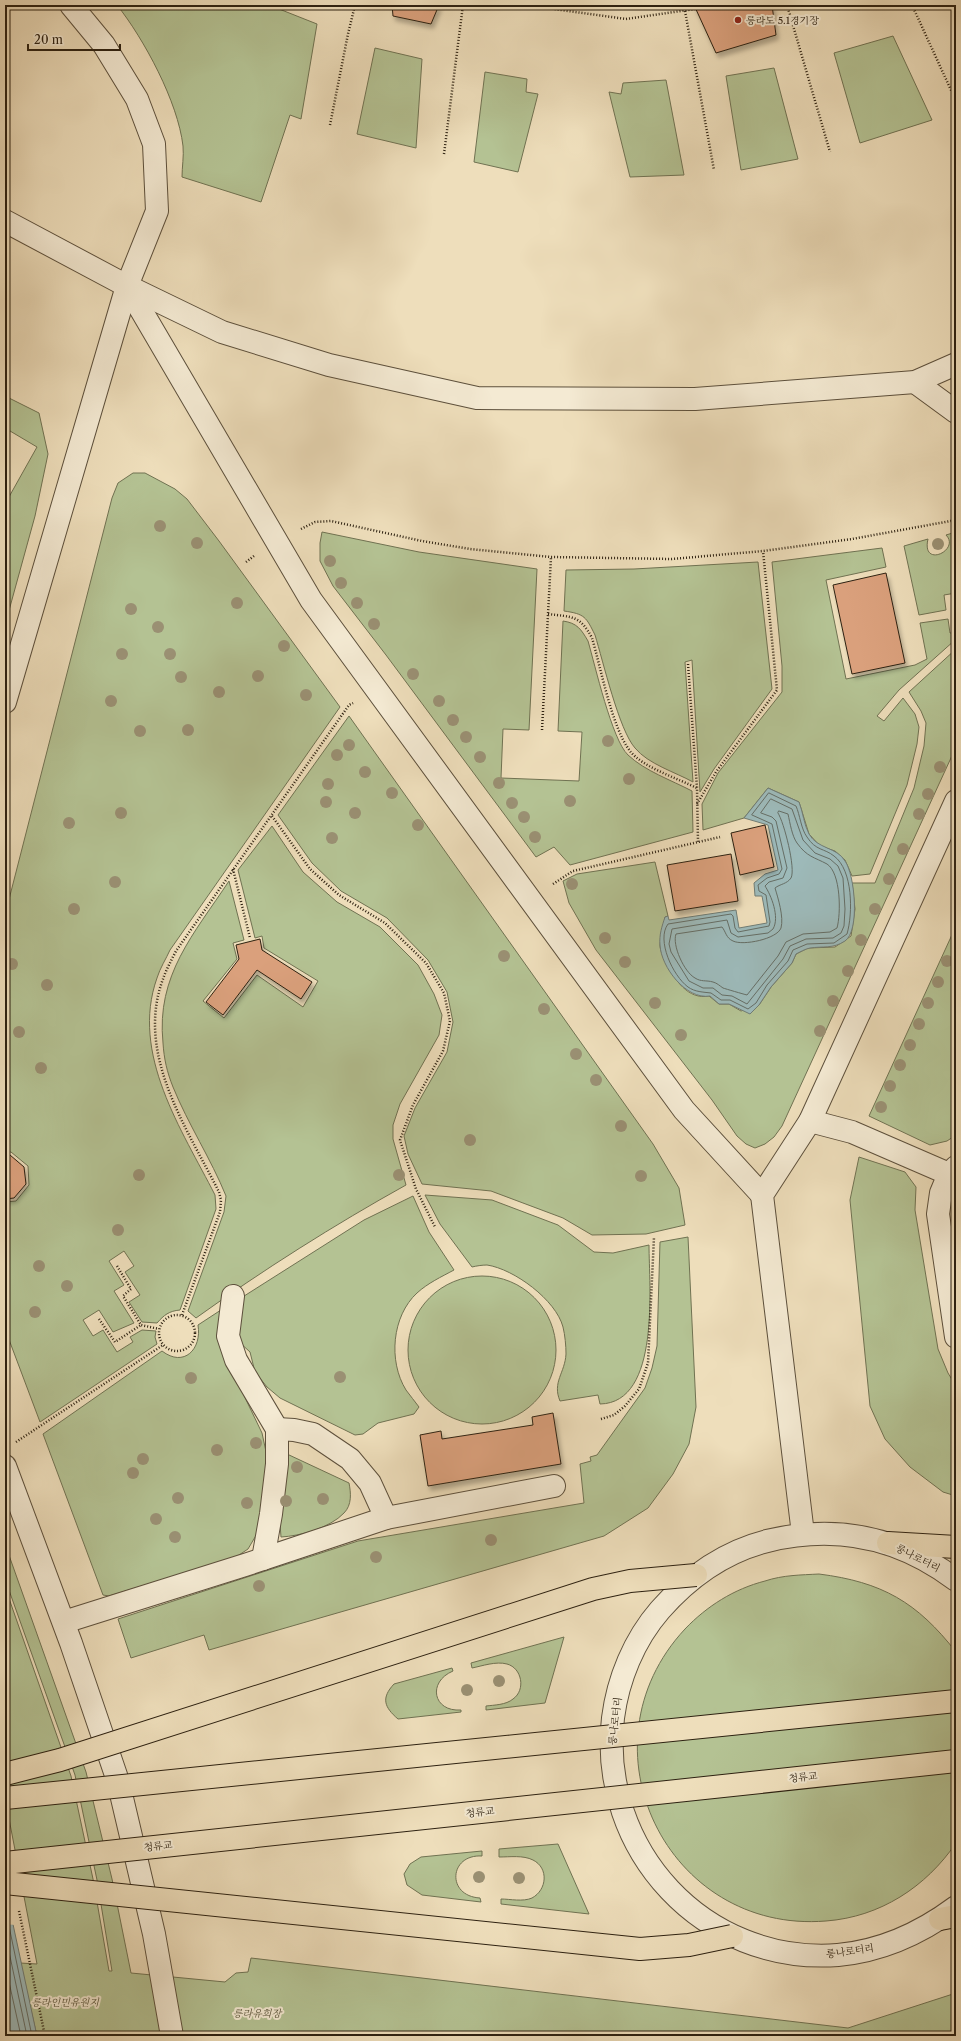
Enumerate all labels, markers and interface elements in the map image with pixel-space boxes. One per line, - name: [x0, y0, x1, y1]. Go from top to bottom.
- place label: 릉라도 5.1경기장: [746, 14, 819, 27]
- marker: 릉라도 5.1경기장: [733, 15, 743, 25]
- scale bar: [28, 26, 120, 52]
- text: 20 m: [34, 32, 63, 47]
- street label: 룽나로터리: [894, 1541, 942, 1575]
- street label: 룽나로터리: [606, 1696, 624, 1746]
- street label: 청류교: [788, 1769, 818, 1785]
- street label: 청류교: [465, 1804, 495, 1820]
- street label: 청류교: [143, 1838, 173, 1854]
- street label: 룽나로터리: [825, 1941, 875, 1961]
- park label: 릉라인민유원지: [31, 1996, 100, 2009]
- park label: 릉라유희장: [233, 2007, 282, 2020]

